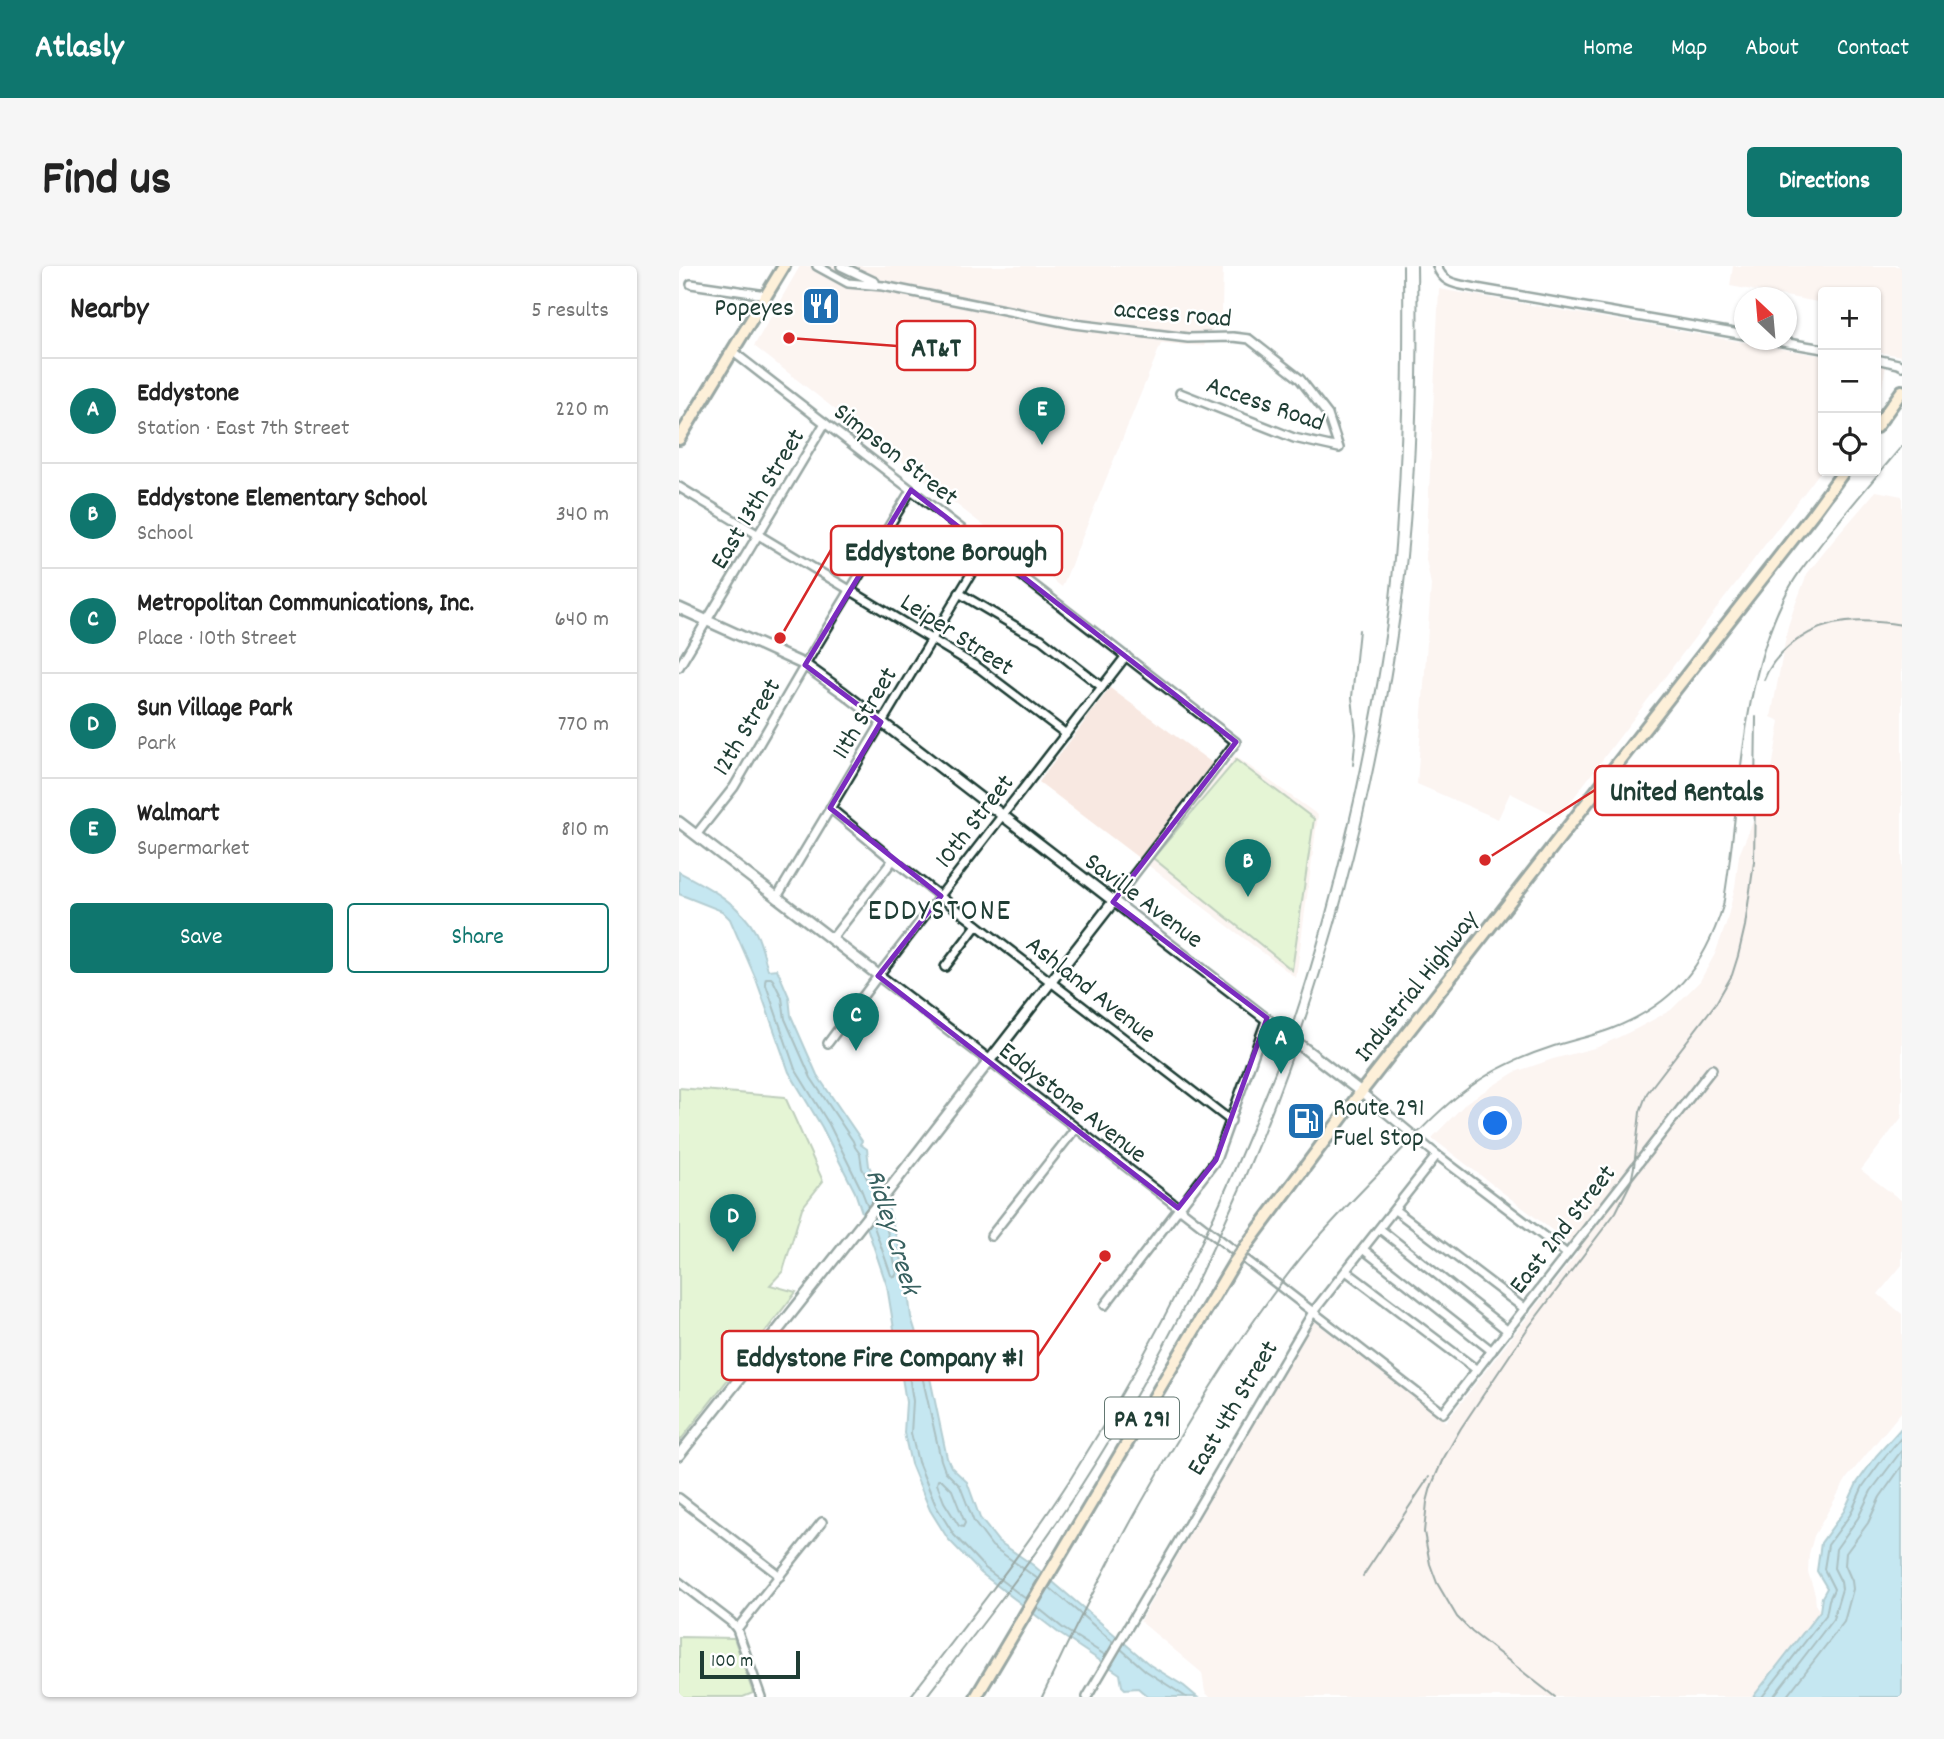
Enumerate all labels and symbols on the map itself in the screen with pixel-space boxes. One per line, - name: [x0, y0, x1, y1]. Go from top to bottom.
- restaurant icon: Popeyes: [800, 285, 842, 327]
- north arrow: [1734, 287, 1797, 350]
- place label: Popeyes: [714, 291, 794, 328]
- street label: access road: [1112, 292, 1233, 339]
- callout: AT&T: [897, 321, 975, 370]
- text: AT&T: [911, 331, 962, 371]
- street label: Access Road: [1201, 368, 1329, 443]
- pin: E: [1019, 387, 1065, 445]
- street label: Simpson Street: [824, 395, 966, 517]
- street label: East 13th Street: [702, 422, 816, 577]
- callout: Eddystone Borough: [831, 526, 1062, 575]
- text: Eddystone Borough: [845, 535, 1047, 575]
- street label: Leiper Street: [892, 585, 1021, 687]
- street label: 11th Street: [824, 660, 908, 767]
- street label: 12th Street: [704, 672, 792, 783]
- callout: United Rentals: [1595, 766, 1778, 815]
- street label: 10th Street: [927, 767, 1025, 877]
- text: United Rentals: [1610, 775, 1764, 815]
- pin: B: [1225, 839, 1271, 897]
- street label: Saville Avenue: [1076, 845, 1210, 959]
- district label: EDDYSTONE: [868, 892, 1012, 935]
- street label: Industrial Highway: [1347, 903, 1489, 1071]
- street label: Ashland Avenue: [1017, 928, 1163, 1054]
- pin: C: [833, 993, 879, 1051]
- pin: A: [1258, 1016, 1304, 1074]
- street label: Eddystone Avenue: [990, 1034, 1154, 1174]
- place label: Route 291 Fuel Stop: [1333, 1091, 1424, 1158]
- fuel station icon: Route 291 Fuel Stop: [1285, 1100, 1327, 1142]
- your location: [1478, 1106, 1512, 1140]
- street label: East 2nd Street: [1501, 1157, 1626, 1303]
- water label: Ridley Creek: [852, 1165, 929, 1302]
- pin: D: [710, 1194, 756, 1252]
- callout: Eddystone Fire Company #1: [722, 1331, 1038, 1380]
- street label: East 4th Street: [1179, 1334, 1289, 1483]
- text: Eddystone Fire Company #1: [736, 1341, 1024, 1381]
- road number: PA 291: [1105, 1398, 1179, 1438]
- scale bar: [700, 1648, 800, 1680]

